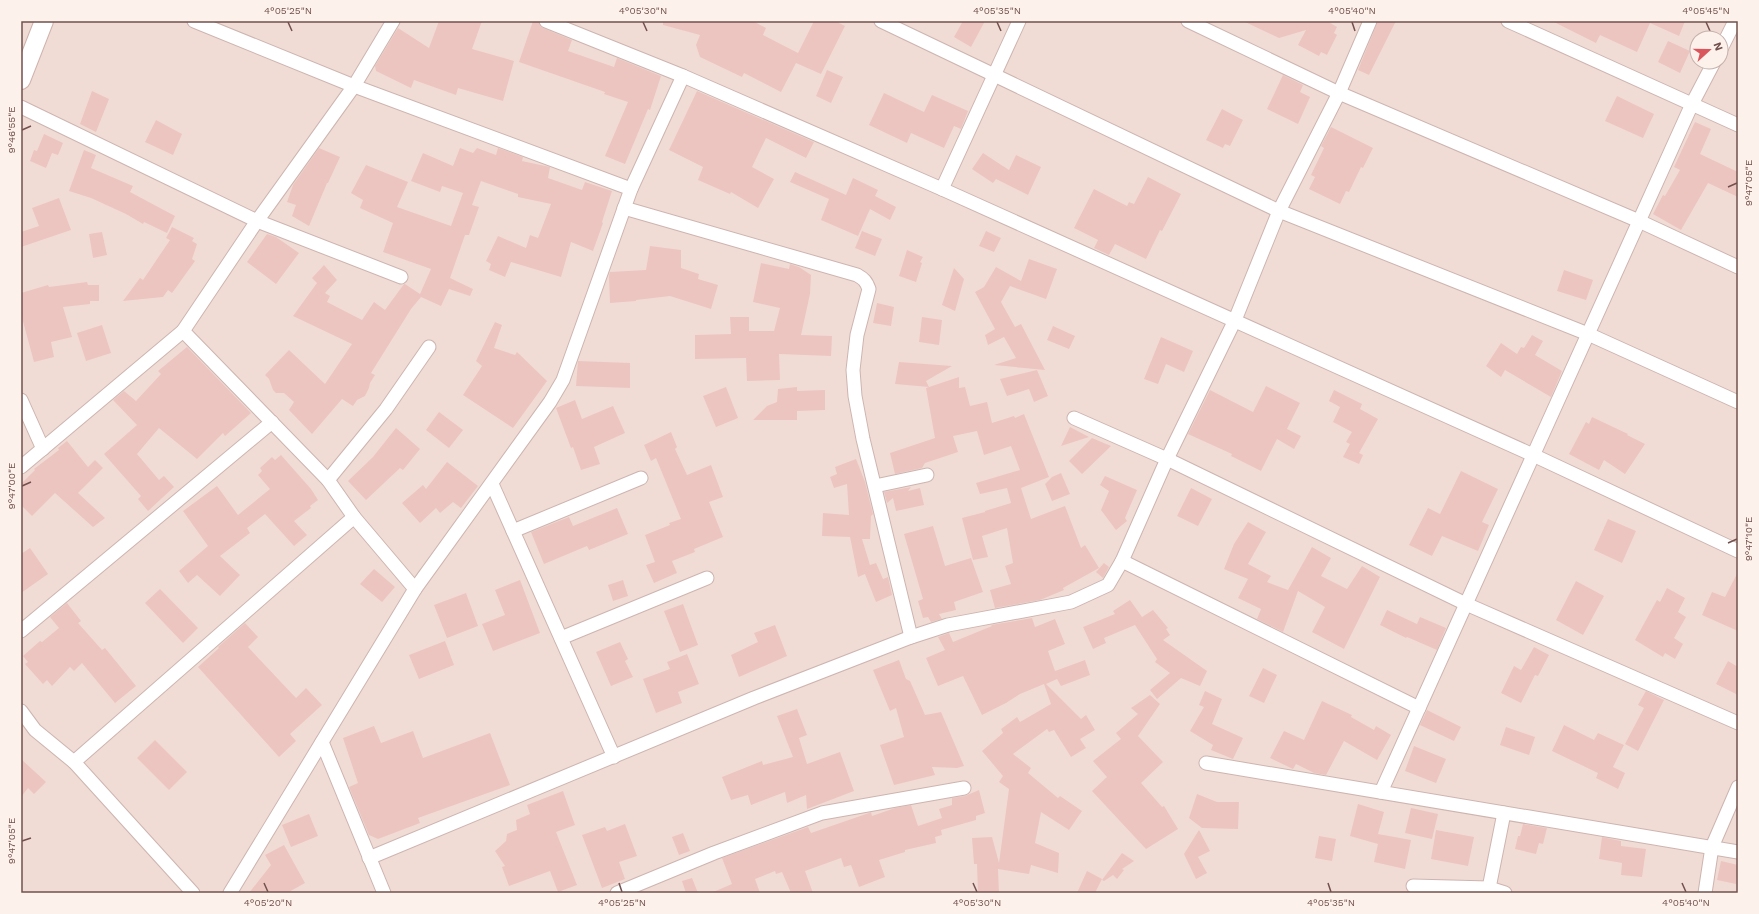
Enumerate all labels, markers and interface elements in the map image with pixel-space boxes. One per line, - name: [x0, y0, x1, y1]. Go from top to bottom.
- text: 4°05'25"N: [264, 5, 312, 16]
- text: 4°05'30"N: [619, 5, 667, 16]
- text: 4°05'35"N: [973, 5, 1021, 16]
- text: 4°05'40"N: [1328, 5, 1376, 16]
- text: 4°05'45"N: [1682, 5, 1730, 16]
- north arrow: [1689, 30, 1729, 70]
- text: N: [1710, 40, 1725, 53]
- text: 9°46'55"E: [6, 106, 17, 154]
- text: 9°47'05"E: [1743, 160, 1754, 206]
- text: 9°47'00"E: [6, 463, 17, 509]
- text: 9°47'10"E: [1743, 517, 1754, 561]
- text: 9°47'05"E: [6, 818, 17, 864]
- text: 4°05'20"N: [244, 897, 292, 908]
- text: 4°05'25"N: [598, 897, 646, 908]
- text: 4°05'30"N: [953, 897, 1001, 908]
- text: 4°05'35"N: [1307, 897, 1355, 908]
- text: 4°05'40"N: [1662, 897, 1710, 908]

